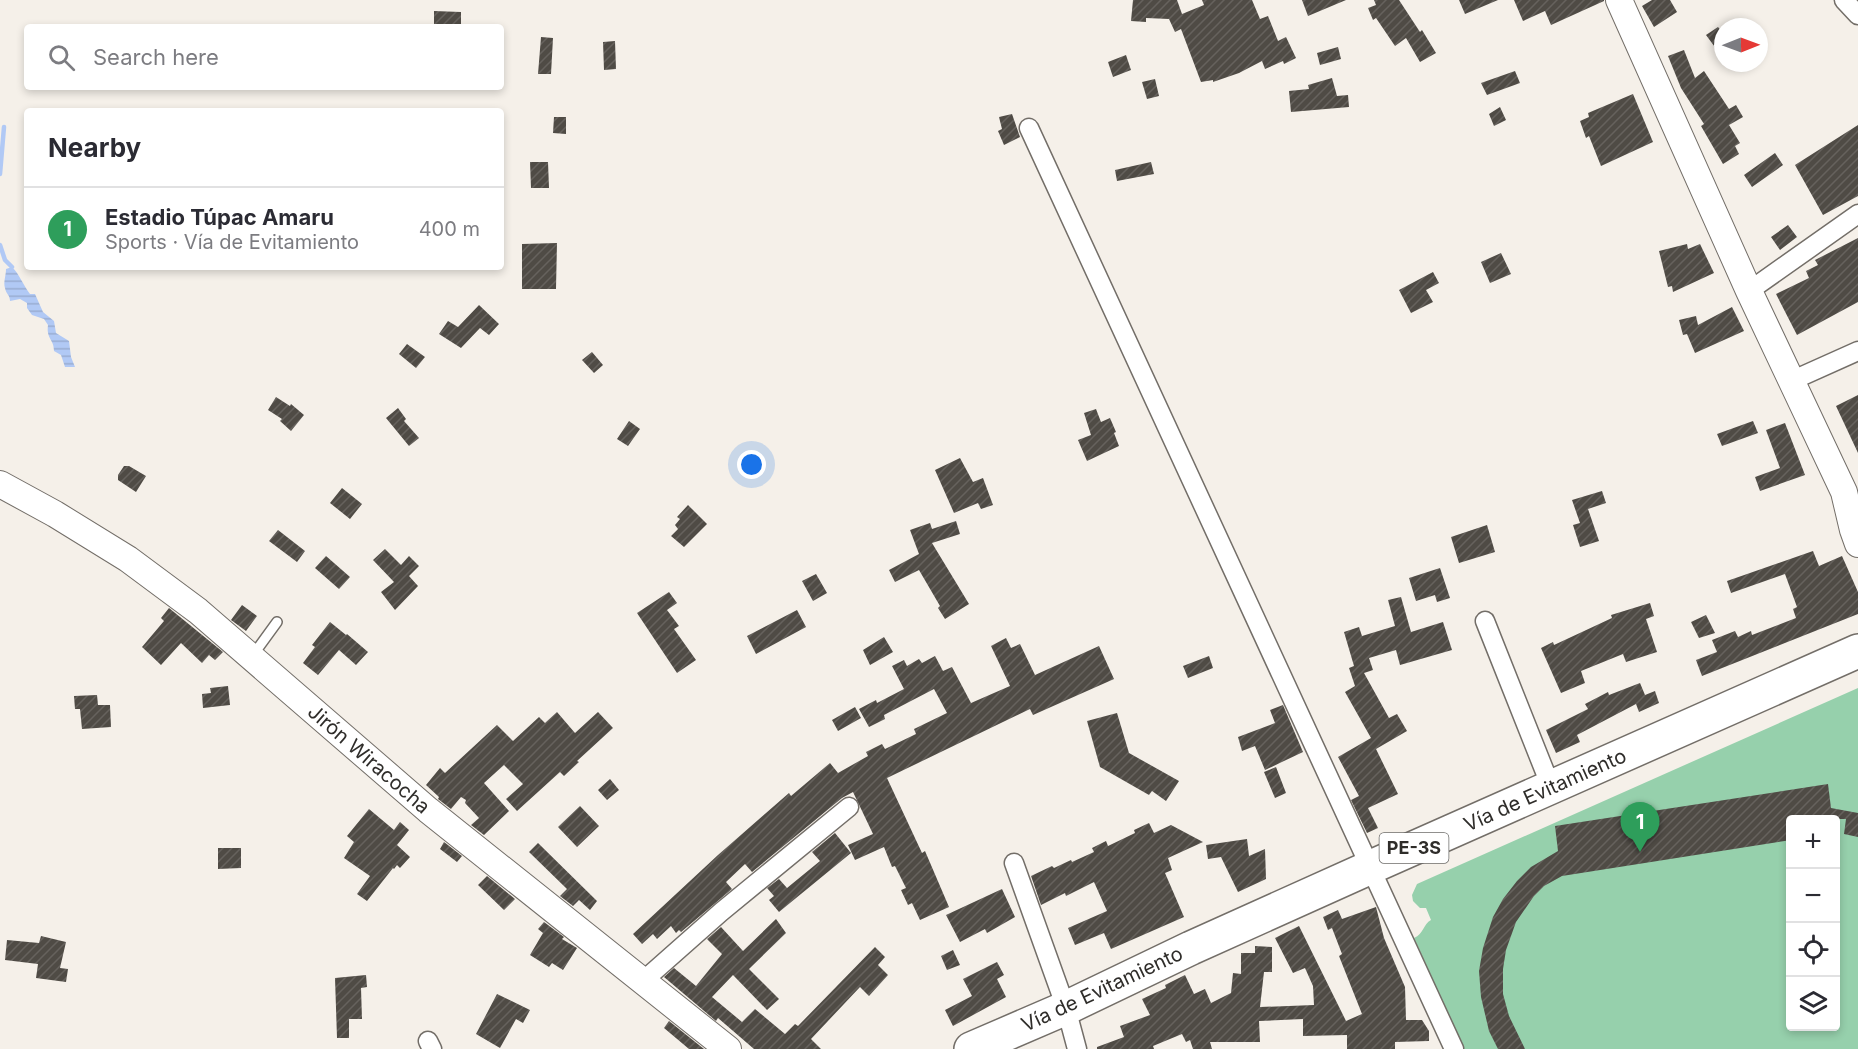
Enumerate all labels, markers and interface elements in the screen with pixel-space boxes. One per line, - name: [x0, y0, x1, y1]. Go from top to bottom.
- north arrow: [1714, 18, 1768, 72]
- search box: [24, 24, 504, 90]
- icon: search: [45, 41, 78, 74]
- text: Search here: [93, 44, 219, 70]
- text: Nearby: [48, 132, 141, 163]
- text: Estadio Túpac Amaru: [105, 204, 334, 230]
- text: 1: [63, 217, 72, 241]
- text: 400 m: [419, 217, 480, 241]
- text: Sports · Vía de Evitamiento: [105, 230, 359, 254]
- your location: [737, 450, 766, 479]
- street label: Jirón Wiracocha: [303, 699, 435, 819]
- street label: Vía de Evitamiento: [1460, 743, 1630, 837]
- pin: 1: [1620, 802, 1660, 852]
- map controls: [1786, 815, 1840, 1031]
- button: +: [1786, 815, 1840, 869]
- road number: PE-3S: [1380, 833, 1448, 863]
- button: −: [1786, 869, 1840, 923]
- button: locate: [1786, 923, 1840, 977]
- street label: Vía de Evitamiento: [1018, 941, 1186, 1037]
- button: layers: [1786, 977, 1840, 1031]

